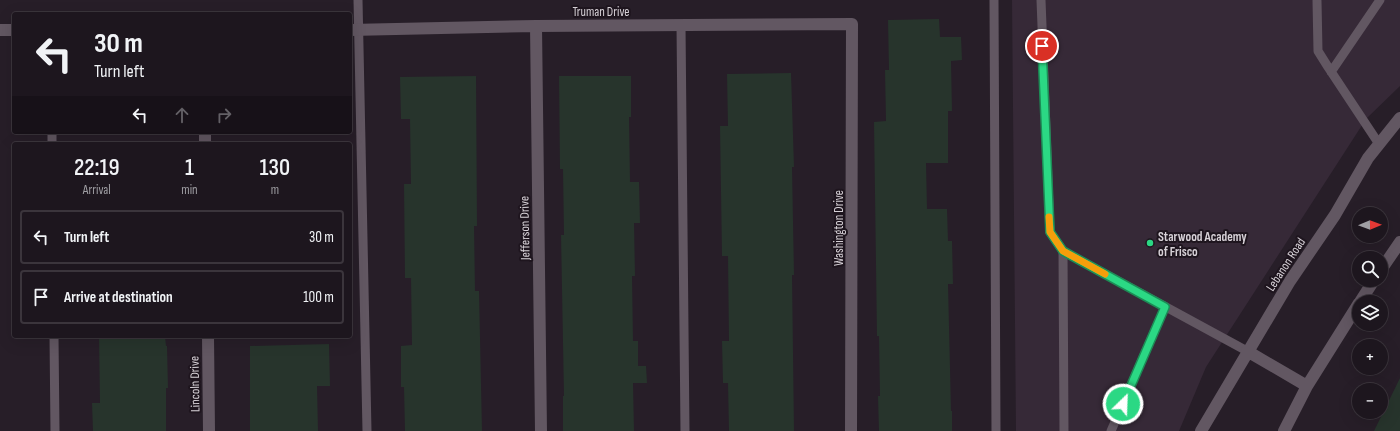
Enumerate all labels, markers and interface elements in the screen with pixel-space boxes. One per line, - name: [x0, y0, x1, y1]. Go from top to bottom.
- street label: Truman Drive: [572, 4, 630, 20]
- text: 30 m: [94, 27, 143, 60]
- icon: left: [28, 28, 80, 80]
- pin: [1025, 29, 1059, 63]
- icon: arrive: [1031, 35, 1053, 57]
- text: Turn left: [94, 61, 145, 82]
- icon: left: [129, 104, 151, 126]
- icon: ahead: [171, 104, 193, 126]
- icon: right: [213, 104, 235, 126]
- text: 22:19: [74, 153, 119, 182]
- text: 1: [185, 153, 194, 182]
- text: 130: [260, 153, 290, 182]
- text: Arrival: [83, 182, 111, 198]
- text: min: [181, 182, 198, 198]
- text: m: [271, 182, 279, 198]
- street label: Washington Drive: [831, 190, 847, 266]
- street label: Jefferson Drive: [516, 196, 534, 261]
- north arrow: [1352, 207, 1388, 243]
- map controls: [1352, 207, 1388, 419]
- icon: left: [30, 226, 52, 248]
- text: Turn left: [64, 228, 109, 247]
- text: 30 m: [309, 228, 334, 247]
- place label: Starwood Academy of Frisco: [1158, 229, 1247, 260]
- street label: Lebanon Road: [1263, 235, 1309, 294]
- marker: Starwood Academy of Frisco: [1145, 238, 1155, 248]
- button: search: [1352, 251, 1388, 287]
- icon: arrive: [30, 286, 52, 308]
- text: Arrive at destination: [64, 288, 173, 307]
- text: 100 m: [303, 288, 334, 307]
- button: layers: [1352, 295, 1388, 331]
- button: +: [1352, 339, 1388, 375]
- street label: Lincoln Drive: [187, 356, 203, 412]
- position arrow: [1102, 383, 1144, 425]
- button: −: [1352, 383, 1388, 419]

